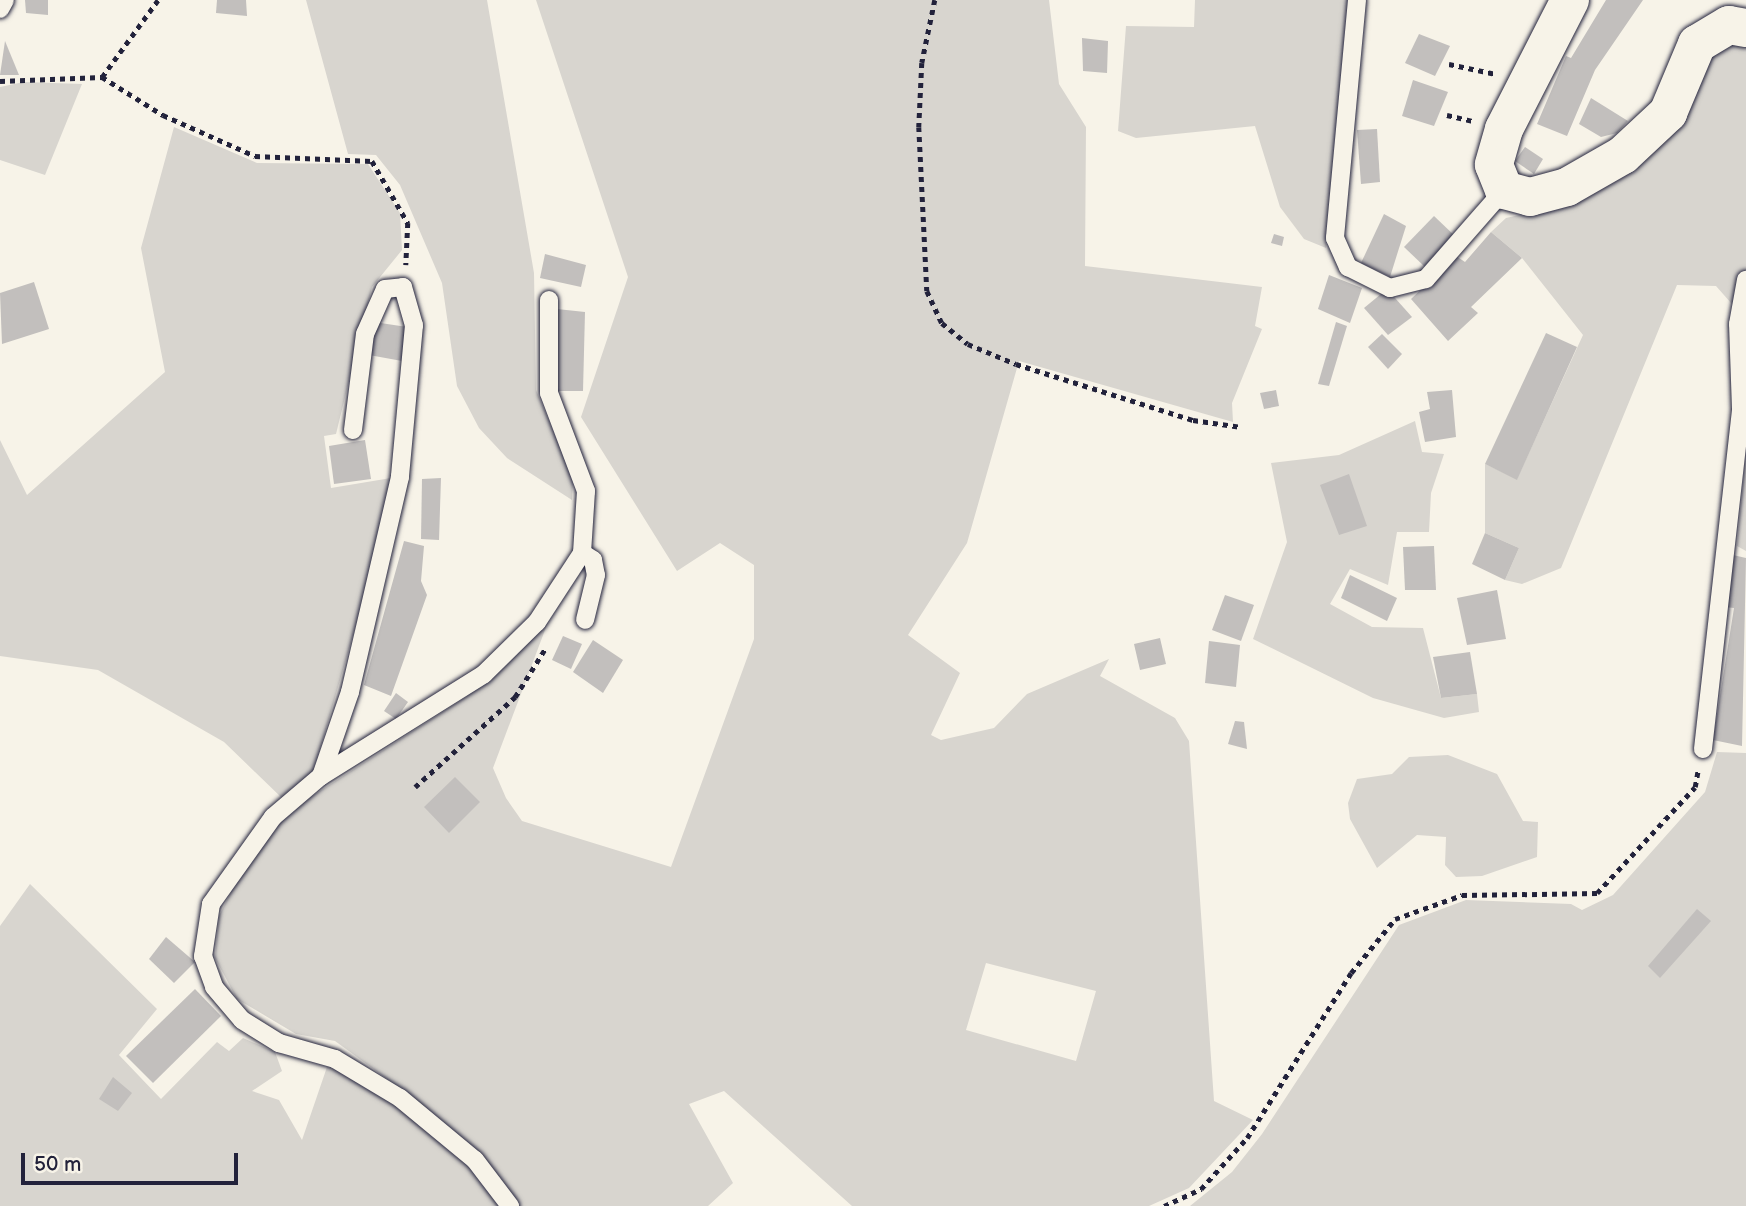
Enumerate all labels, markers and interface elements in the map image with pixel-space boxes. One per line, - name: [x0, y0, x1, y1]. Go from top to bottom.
- scale bar: [24, 1140, 242, 1184]
- text: 50 m: [34, 1152, 81, 1177]

